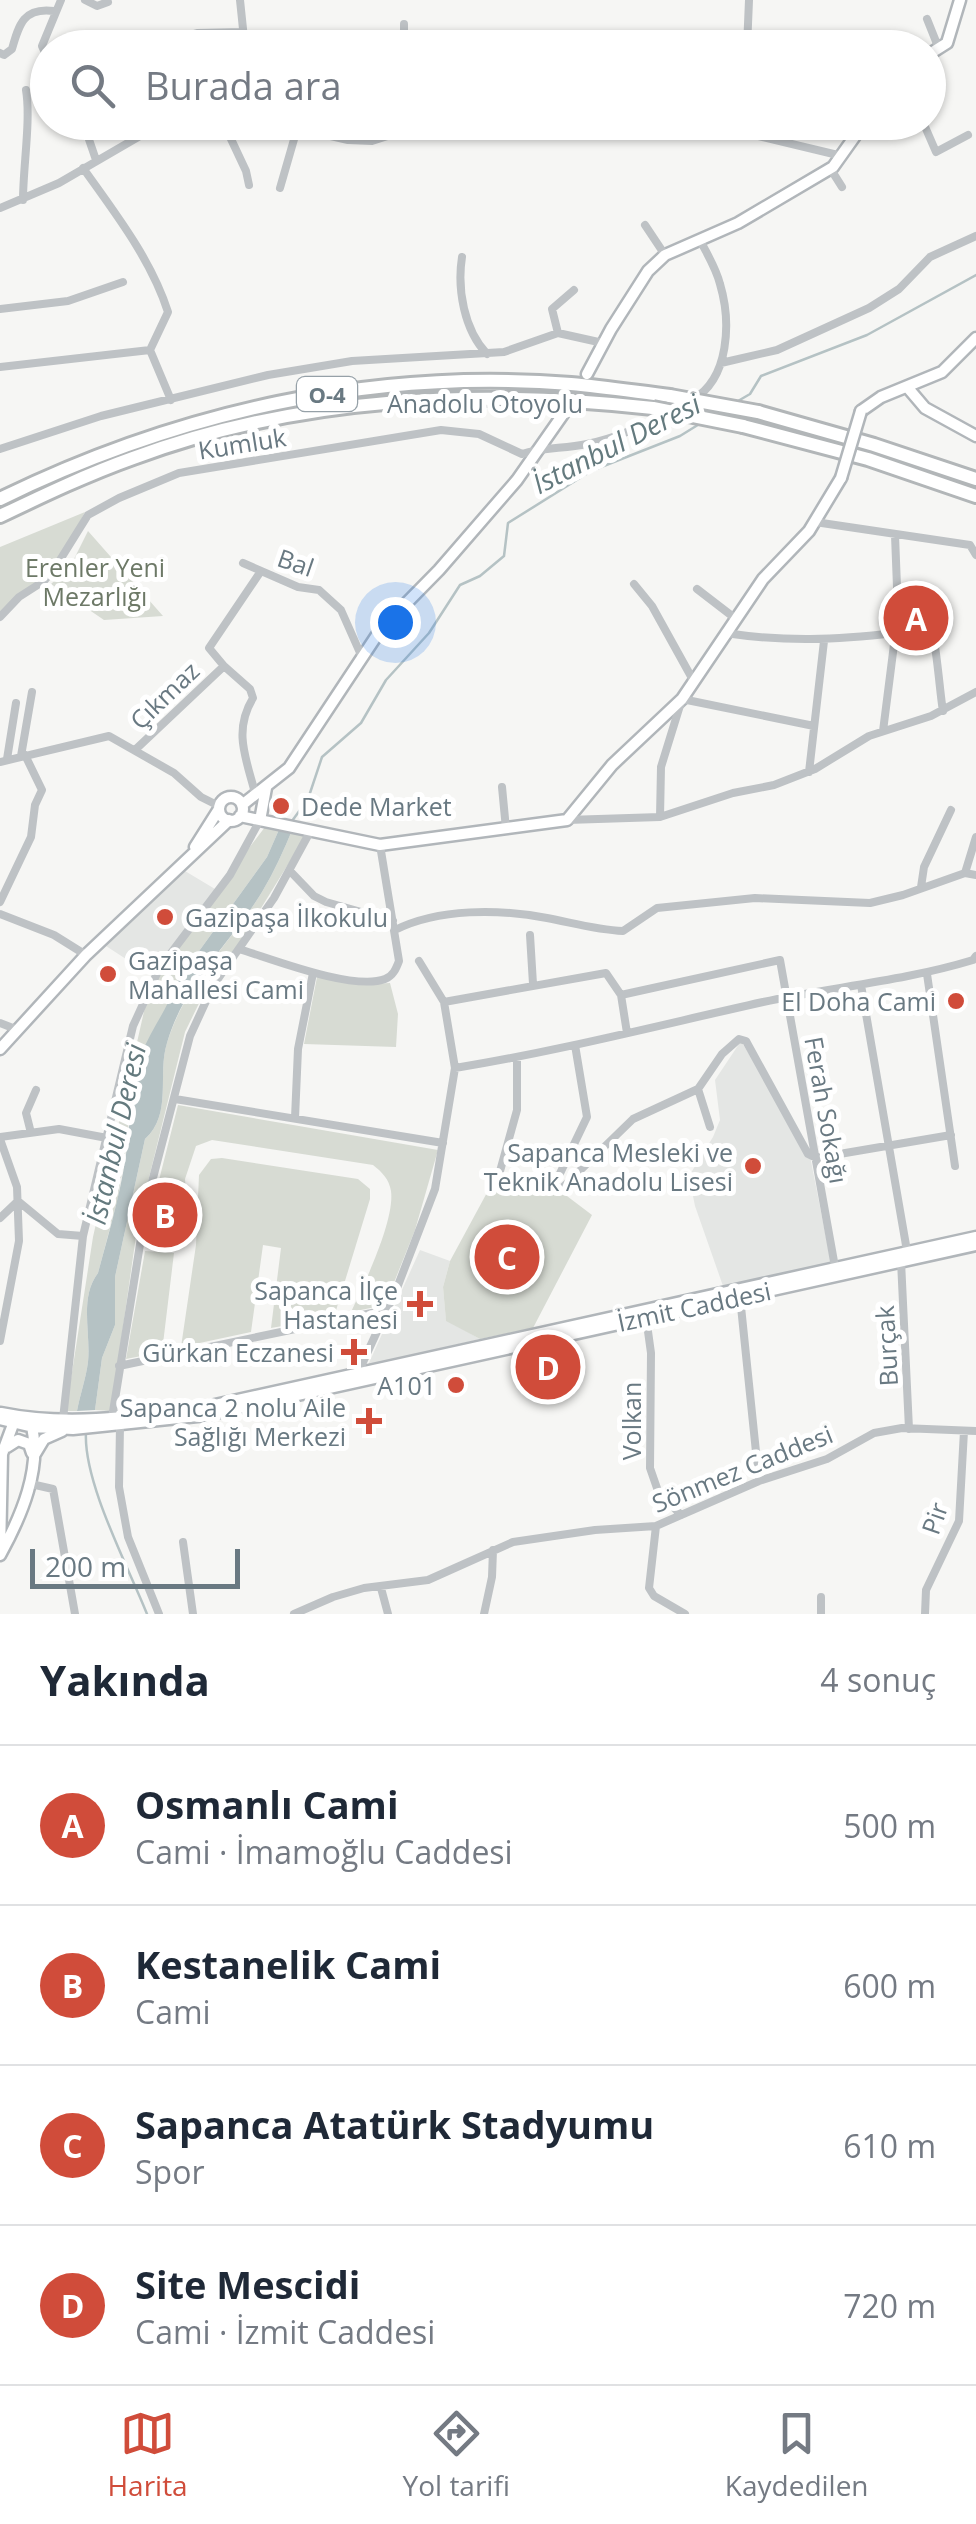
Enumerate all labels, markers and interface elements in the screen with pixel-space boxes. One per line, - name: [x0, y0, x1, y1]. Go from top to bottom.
- search box: [30, 30, 946, 140]
- icon: search: [65, 58, 120, 113]
- text: Burada ara: [145, 59, 342, 111]
- road number: O-4: [297, 377, 357, 411]
- water label: İstanbul Deresi: [525, 384, 708, 502]
- street label: Anadolu Otoyolu: [387, 386, 583, 420]
- street label: Kumluk: [196, 419, 288, 467]
- street label: Bal: [273, 540, 319, 584]
- park label: Erenler Yeni Mezarlığı: [25, 550, 165, 613]
- pin: A: [884, 580, 948, 656]
- your location: [370, 597, 421, 648]
- street label: Çıkmaz: [122, 654, 206, 736]
- place label: Dede Market: [301, 789, 452, 823]
- marker: Dede Market: [270, 795, 292, 817]
- place label: Gazipaşa İlkokulu: [185, 900, 388, 934]
- marker: Gazipaşa İlkokulu: [154, 906, 176, 928]
- place label: Gazipaşa Mahallesi Cami: [128, 943, 304, 1006]
- marker: Gazipaşa Mahallesi Cami: [97, 963, 119, 985]
- place label: El Doha Cami: [781, 984, 936, 1018]
- marker: El Doha Cami: [945, 990, 967, 1012]
- street label: Ferah Sokağı: [797, 1034, 857, 1186]
- water label: İstanbul Deresi: [76, 1039, 154, 1228]
- place label: Sapanca Mesleki ve Teknik Anadolu Lisesi: [484, 1135, 733, 1198]
- marker: Sapanca Mesleki ve Teknik Anadolu Lisesi: [742, 1155, 764, 1177]
- pin: B: [132, 1178, 198, 1252]
- pin: C: [474, 1220, 540, 1294]
- place label: Sapanca İlçe Hastanesi: [254, 1273, 398, 1336]
- street label: İzmit Caddesi: [614, 1273, 774, 1339]
- marker: Sapanca İlçe Hastanesi: [407, 1291, 433, 1317]
- street label: Burçak: [867, 1305, 905, 1387]
- pin: D: [516, 1330, 580, 1404]
- place label: Gürkan Eczanesi: [142, 1335, 334, 1369]
- marker: Gürkan Eczanesi: [343, 1341, 365, 1363]
- place label: A101: [377, 1368, 436, 1402]
- marker: A101: [445, 1374, 467, 1396]
- street label: Volkan: [614, 1382, 648, 1460]
- place label: Sapanca 2 nolu Aile Sağlığı Merkezi: [120, 1390, 346, 1453]
- marker: Sapanca 2 nolu Aile Sağlığı Merkezi: [356, 1408, 382, 1434]
- street label: Sönmez Caddesi: [647, 1416, 837, 1520]
- street label: Pir: [913, 1498, 955, 1538]
- scale bar: [30, 1544, 240, 1588]
- text: 200 m: [45, 1547, 126, 1585]
- text: Yakında: [40, 1651, 210, 1708]
- text: 4 sonuç: [820, 1658, 936, 1701]
- text: Osmanlı Cami: [135, 1778, 399, 1830]
- text: A: [61, 1804, 84, 1847]
- text: 500 m: [843, 1804, 936, 1847]
- text: Cami · İmamoğlu Caddesi: [135, 1830, 513, 1873]
- text: Kestanelik Cami: [135, 1938, 441, 1990]
- text: B: [62, 1964, 83, 2007]
- text: 600 m: [843, 1964, 936, 2007]
- text: Cami: [135, 1990, 211, 2033]
- text: Sapanca Atatürk Stadyumu: [135, 2098, 654, 2150]
- text: C: [62, 2124, 83, 2167]
- text: 610 m: [843, 2124, 936, 2167]
- text: Spor: [135, 2150, 204, 2193]
- text: Site Mescidi: [135, 2258, 360, 2310]
- text: D: [61, 2284, 84, 2327]
- text: 720 m: [843, 2284, 936, 2327]
- text: Cami · İzmit Caddesi: [135, 2310, 435, 2353]
- tab: Harita: [107, 2406, 188, 2504]
- tab: Yol tarifi: [403, 2406, 510, 2504]
- tab: Kaydedilen: [725, 2406, 869, 2504]

